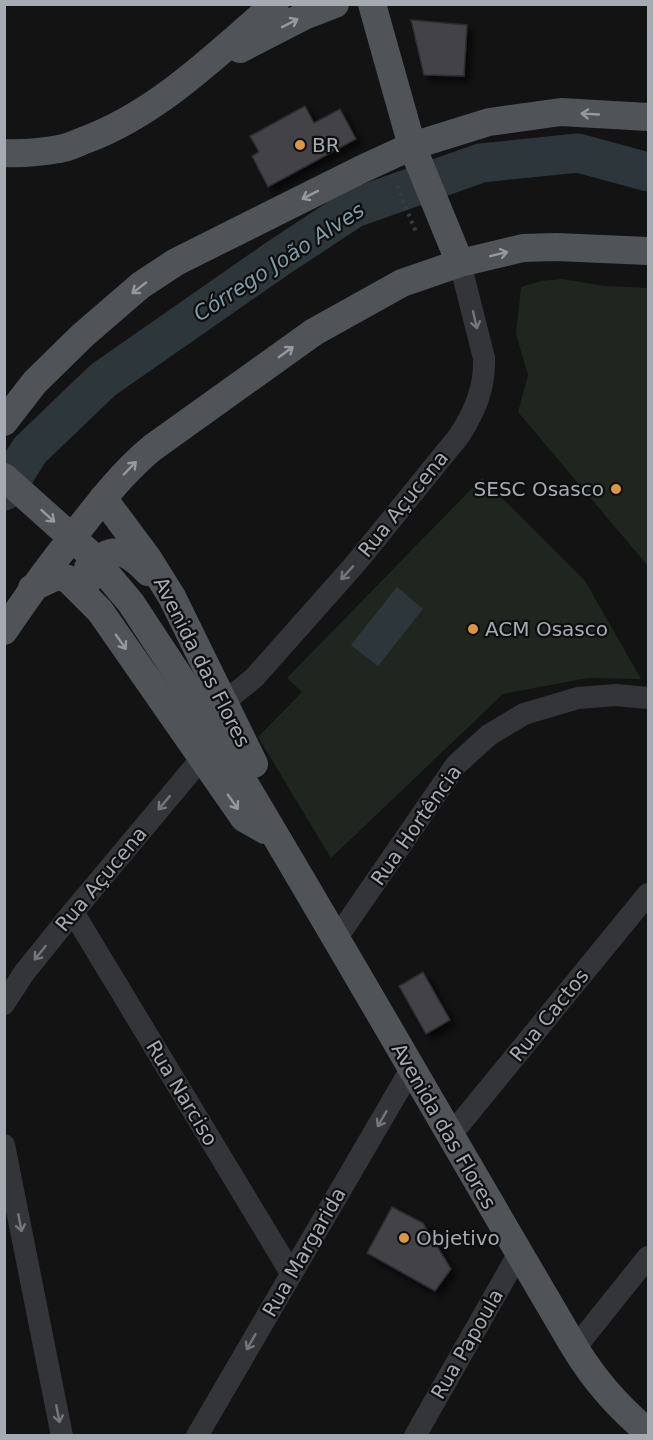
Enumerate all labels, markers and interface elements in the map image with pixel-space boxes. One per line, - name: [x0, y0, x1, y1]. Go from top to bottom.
- one-way arrow: [281, 17, 299, 29]
- one-way arrow: [581, 108, 601, 119]
- place label: BR: [312, 133, 340, 157]
- marker: BR: [293, 138, 307, 152]
- one-way arrow: [301, 190, 319, 201]
- water label: Córrego João Alves: [189, 198, 369, 326]
- one-way arrow: [490, 247, 509, 259]
- one-way arrow: [131, 281, 147, 294]
- one-way arrow: [470, 310, 482, 329]
- one-way arrow: [277, 346, 293, 358]
- street label: Rua Açucena: [353, 446, 453, 562]
- one-way arrow: [122, 461, 137, 476]
- place label: SESC Osasco: [474, 477, 604, 501]
- marker: SESC Osasco: [609, 482, 623, 496]
- one-way arrow: [40, 509, 55, 523]
- one-way arrow: [340, 566, 354, 581]
- street label: Avenida das Flores: [149, 573, 255, 751]
- place label: ACM Osasco: [485, 617, 608, 641]
- marker: ACM Osasco: [466, 622, 480, 636]
- one-way arrow: [115, 633, 127, 649]
- street label: Rua Hortência: [366, 760, 466, 890]
- one-way arrow: [227, 793, 239, 809]
- one-way arrow: [158, 795, 171, 811]
- street label: Rua Açucena: [50, 822, 152, 936]
- one-way arrow: [33, 945, 47, 960]
- street label: Rua Cactos: [504, 964, 594, 1066]
- street label: Rua Narciso: [141, 1036, 223, 1150]
- street label: Avenida das Flores: [387, 1039, 501, 1213]
- one-way arrow: [375, 1110, 387, 1127]
- street label: Rua Margarida: [257, 1183, 351, 1321]
- one-way arrow: [15, 1213, 26, 1232]
- place label: Objetivo: [416, 1226, 500, 1250]
- marker: Objetivo: [397, 1231, 411, 1245]
- street label: Rua Papoula: [426, 1285, 508, 1403]
- one-way arrow: [245, 1333, 257, 1350]
- one-way arrow: [53, 1404, 64, 1423]

